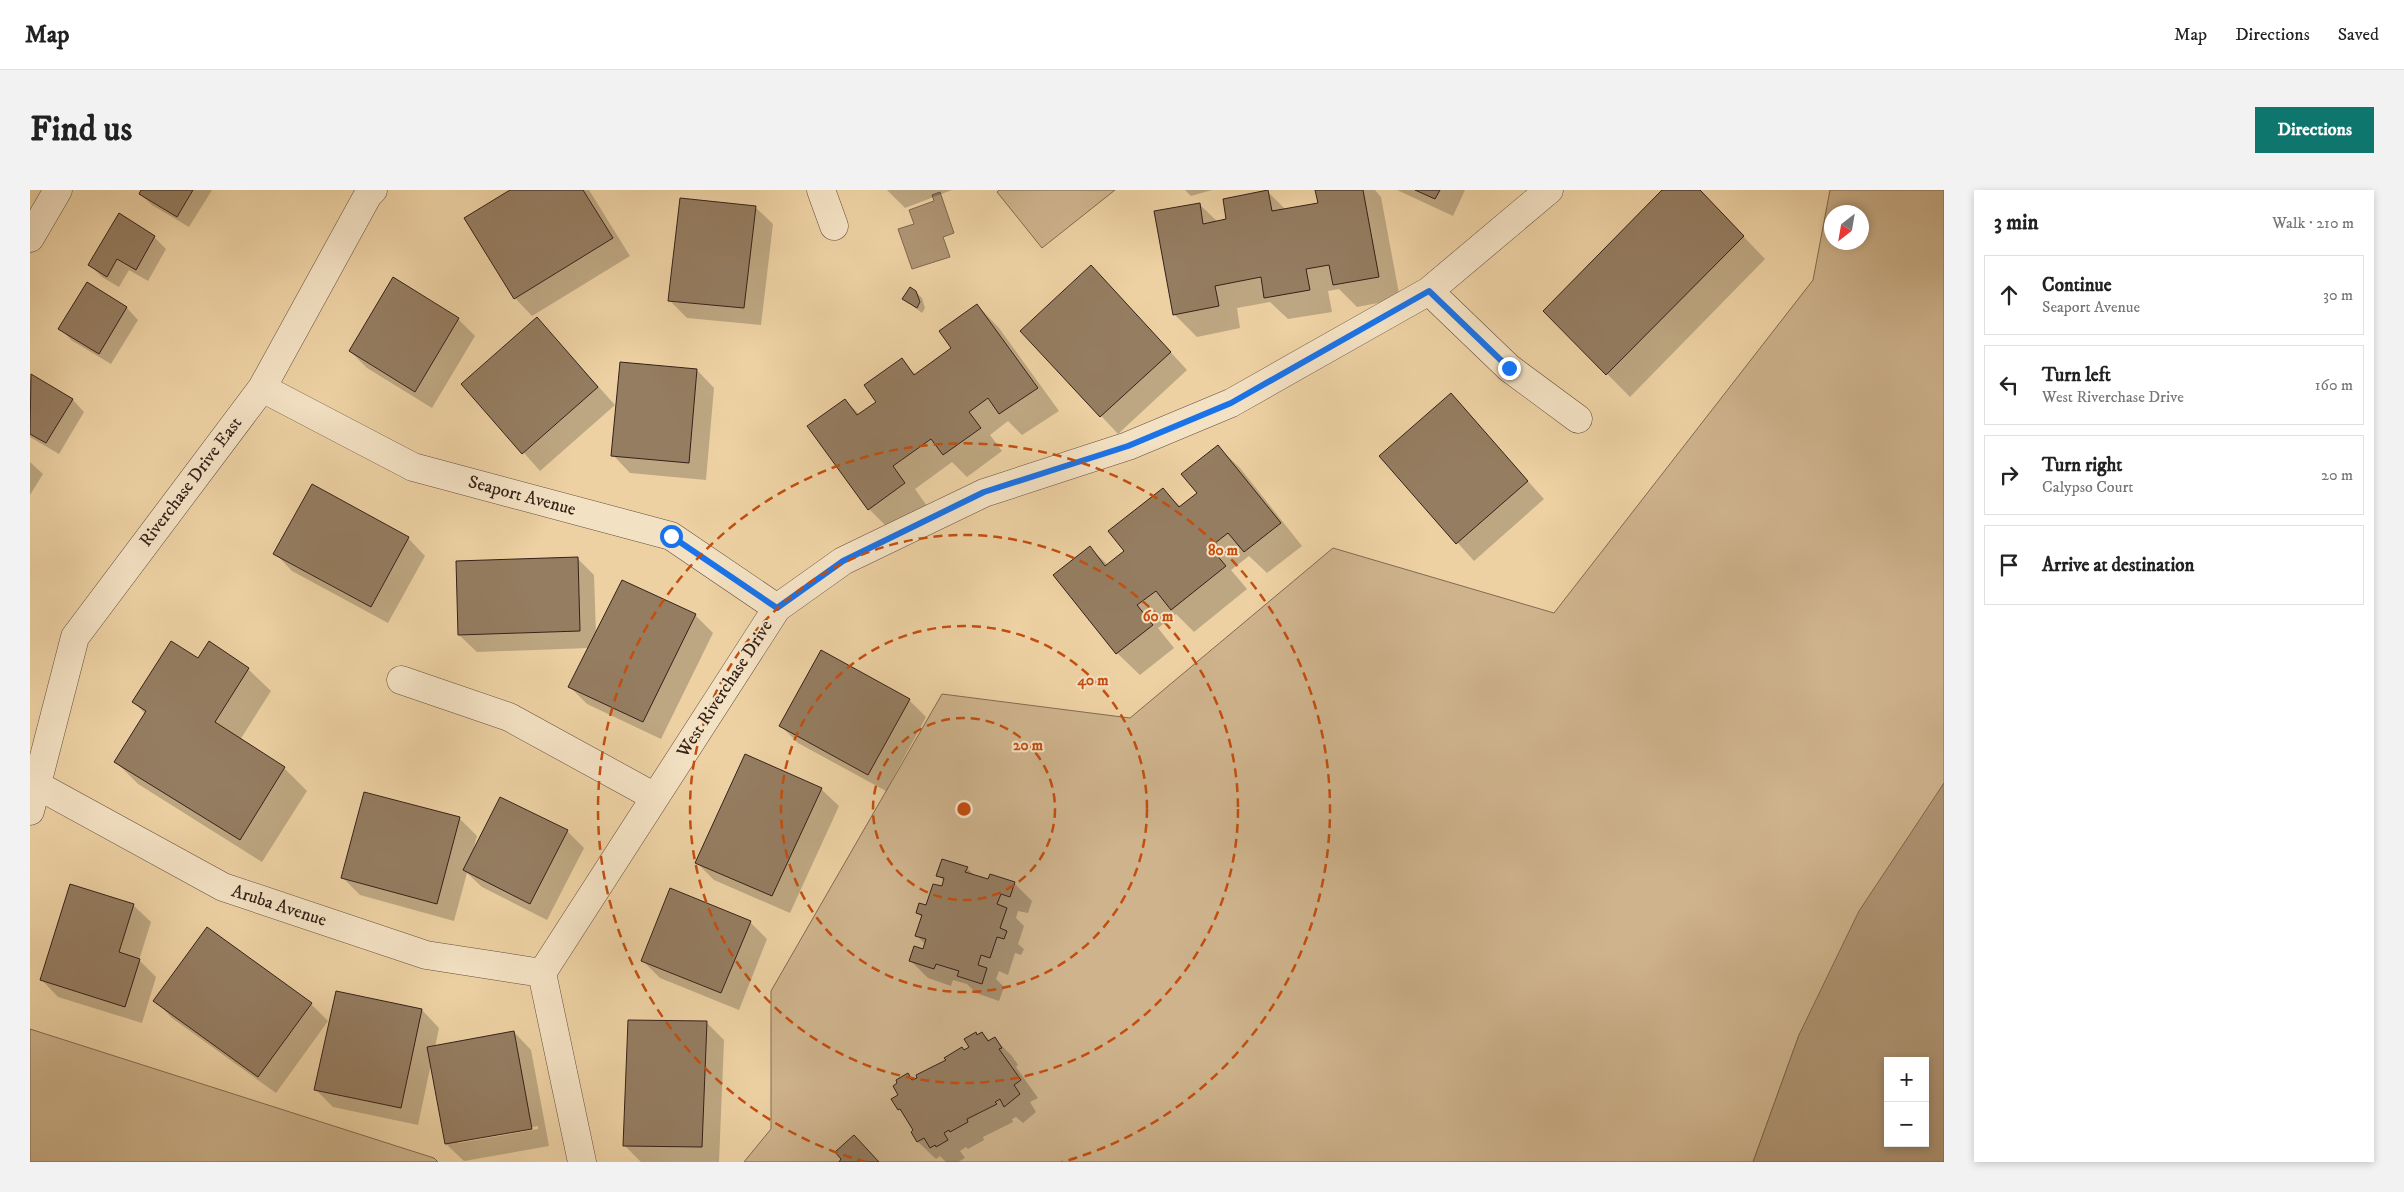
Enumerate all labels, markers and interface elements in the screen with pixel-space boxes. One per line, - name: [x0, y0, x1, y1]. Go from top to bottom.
- text: Map: [25, 20, 69, 50]
- text: Map: [2174, 24, 2207, 46]
- text: Directions: [2235, 24, 2310, 46]
- text: Saved: [2338, 24, 2379, 46]
- button: Directions: [2255, 107, 2374, 153]
- text: Find us: [30, 108, 132, 152]
- north arrow: [1824, 205, 1869, 250]
- text: 3 min: [1994, 210, 2039, 236]
- text: Walk · 210 m: [2272, 213, 2354, 233]
- text: Continue: [2042, 274, 2112, 297]
- icon: ahead: [1995, 281, 2023, 309]
- text: 30 m: [2323, 285, 2353, 305]
- text: Seaport Avenue: [2042, 297, 2140, 317]
- route end: [1498, 357, 1521, 380]
- text: Turn left: [2042, 364, 2111, 387]
- icon: left: [1995, 371, 2023, 399]
- text: 160 m: [2315, 375, 2353, 395]
- text: West Riverchase Drive: [2042, 387, 2184, 407]
- street label: Riverchase Drive East: [135, 413, 247, 551]
- text: Turn right: [2042, 454, 2122, 477]
- icon: right: [1995, 461, 2023, 489]
- text: 20 m: [2321, 465, 2353, 485]
- street label: Seaport Avenue: [466, 471, 578, 521]
- text: Calypso Court: [2042, 477, 2133, 497]
- route start: [660, 525, 683, 548]
- text: 80 m: [1208, 541, 1239, 560]
- icon: arrive: [1995, 551, 2023, 579]
- text: Arrive at destination: [2042, 554, 2194, 577]
- text: 60 m: [1143, 607, 1174, 626]
- street label: West Riverchase Drive: [672, 616, 778, 763]
- text: 40 m: [1076, 671, 1109, 690]
- text: 20 m: [1013, 736, 1044, 755]
- centre of rings: [955, 800, 973, 818]
- street label: Aruba Avenue: [229, 880, 329, 932]
- map controls: [1884, 1057, 1929, 1147]
- button: +: [1884, 1057, 1929, 1102]
- button: −: [1884, 1102, 1929, 1147]

